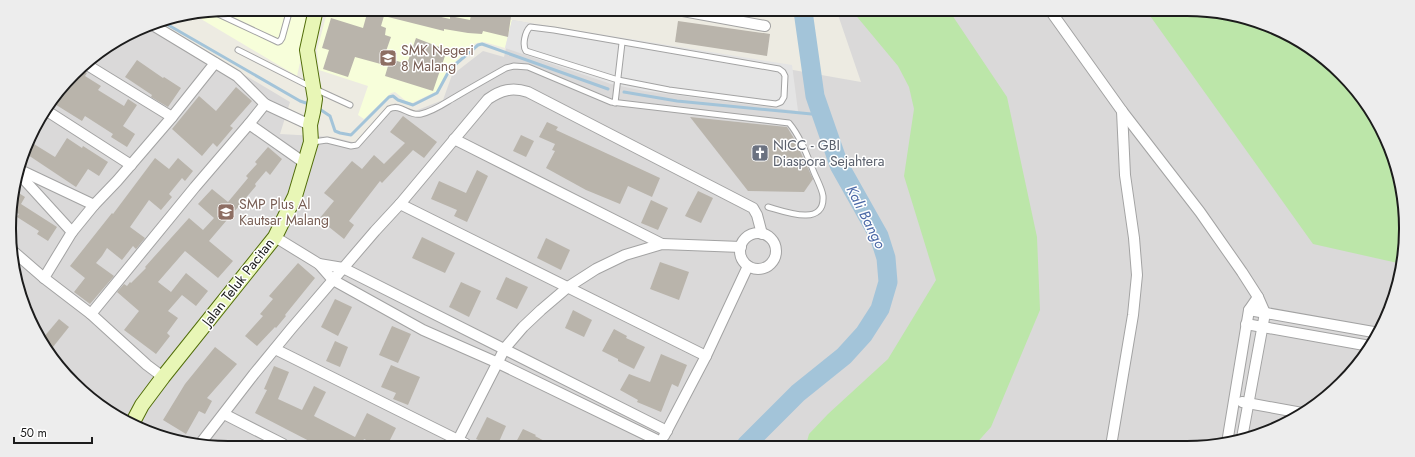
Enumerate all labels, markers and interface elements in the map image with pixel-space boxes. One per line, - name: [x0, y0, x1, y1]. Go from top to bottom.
- place label: SMK Negeri 8 Malang: [401, 40, 474, 76]
- school or university icon: SMK Negeri 8 Malang: [378, 48, 398, 68]
- place label: NICC - GBI Diaspora Sejahtera: [773, 135, 884, 171]
- church icon: NICC - GBI Diaspora Sejahtera: [750, 143, 770, 163]
- water label: Kali Bango: [841, 182, 891, 253]
- place label: SMP Plus Al Kautsar Malang: [239, 194, 329, 230]
- school or university icon: SMP Plus Al Kautsar Malang: [216, 202, 236, 222]
- street label: Jalan Teluk Pacitan: [196, 234, 279, 332]
- scale bar: [14, 419, 92, 445]
- text: 50 m: [20, 424, 47, 442]

